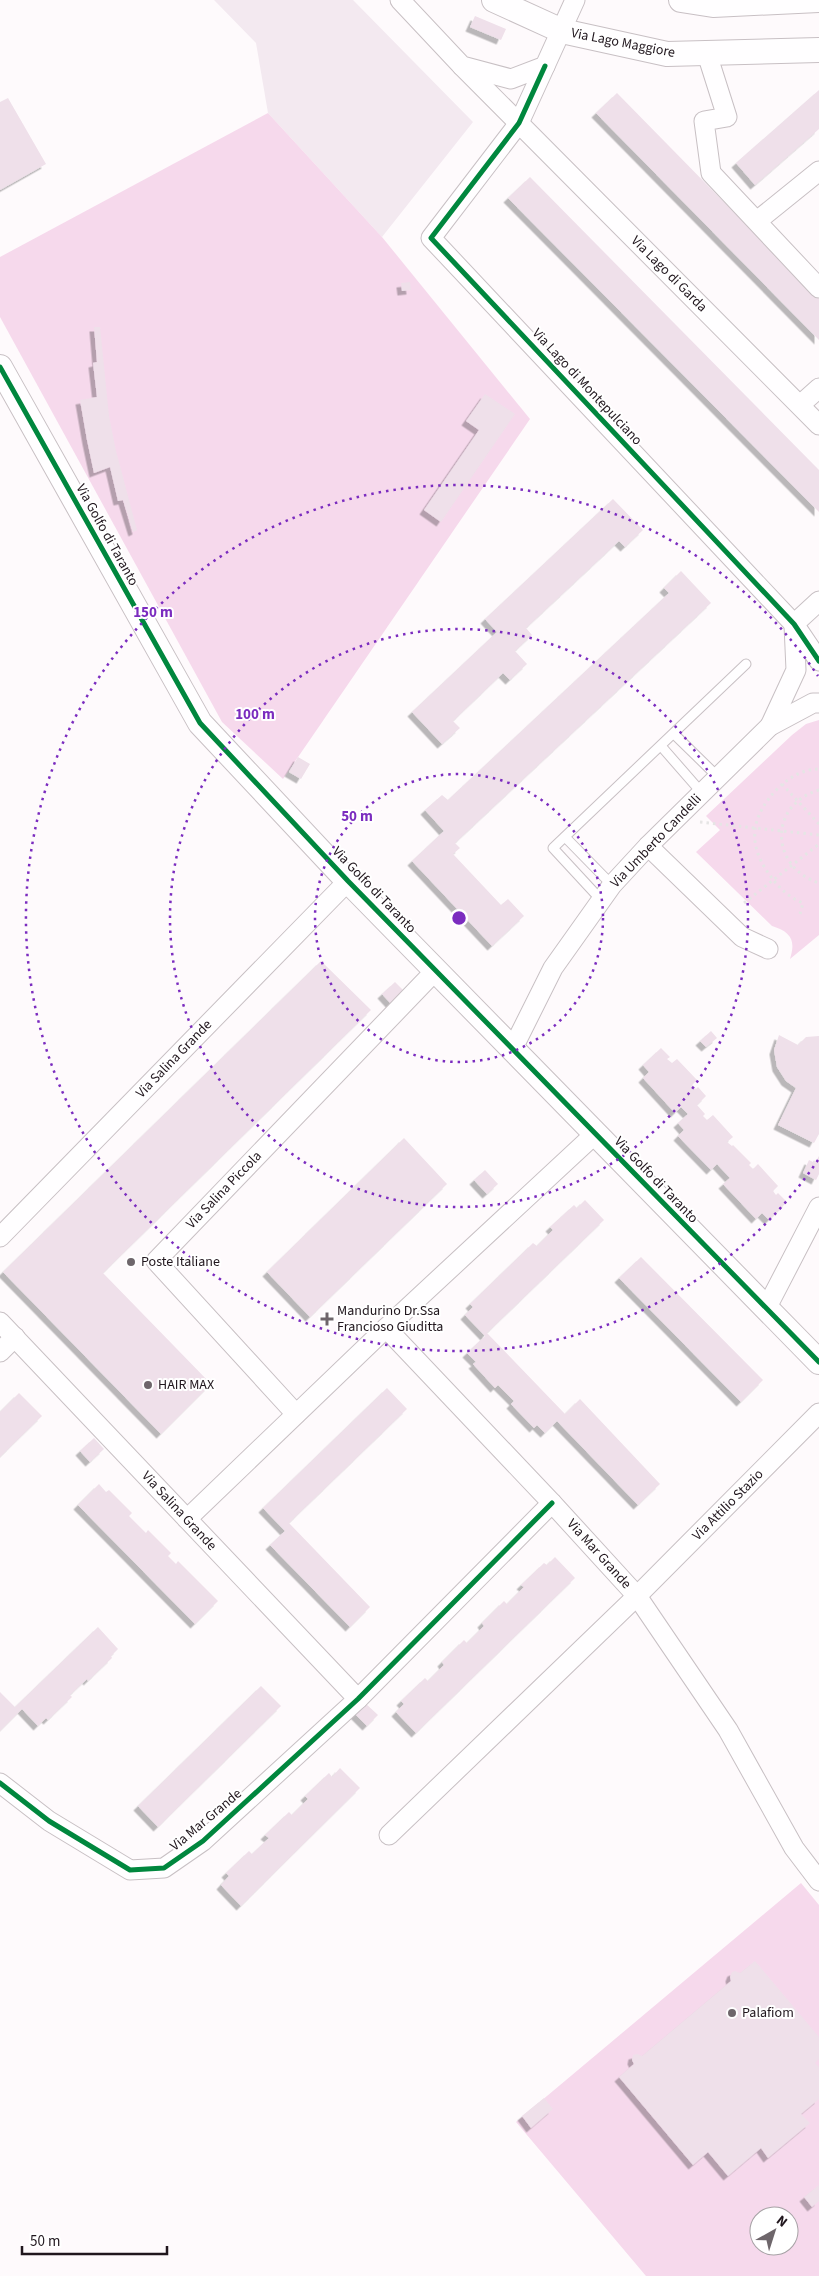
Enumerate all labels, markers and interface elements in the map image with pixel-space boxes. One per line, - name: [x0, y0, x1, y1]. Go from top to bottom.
- street label: Via Lago Maggiore: [569, 23, 677, 63]
- street label: Via Lago di Garda: [626, 231, 712, 317]
- street label: Via Lago di Montepulciano: [527, 324, 647, 450]
- street label: Via Golfo di Taranto: [71, 480, 143, 590]
- text: 150 m: [133, 602, 173, 623]
- text: 100 m: [235, 704, 275, 725]
- street label: Via Umberto Candelli: [606, 790, 706, 892]
- text: 50 m: [341, 806, 373, 827]
- street label: Via Golfo di Taranto: [327, 842, 421, 938]
- centre of rings: [450, 909, 468, 927]
- street label: Via Salina Grande: [131, 1015, 217, 1103]
- street label: Via Golfo di Taranto: [609, 1132, 703, 1228]
- street label: Via Salina Piccola: [182, 1147, 266, 1233]
- place label: Poste Italiane: [141, 1252, 220, 1272]
- marker: Poste Italiane: [125, 1256, 137, 1268]
- place label: Mandurino Dr.Ssa Francioso Giuditta: [337, 1301, 443, 1337]
- marker: Mandurino Dr.Ssa Francioso Giuditta: [321, 1313, 333, 1325]
- place label: HAIR MAX: [158, 1375, 214, 1395]
- marker: HAIR MAX: [142, 1379, 154, 1391]
- street label: Via Attilio Stazio: [688, 1465, 768, 1545]
- street label: Via Salina Grande: [137, 1467, 221, 1555]
- street label: Via Mar Grande: [562, 1515, 636, 1593]
- street label: Via Mar Grande: [166, 1784, 246, 1856]
- place label: Palafiom: [742, 2003, 794, 2023]
- marker: Palafiom: [726, 2007, 738, 2019]
- north arrow: [749, 2206, 799, 2256]
- text: N: [772, 2211, 791, 2232]
- scale bar: [22, 2224, 168, 2256]
- text: 50 m: [30, 2231, 60, 2252]

